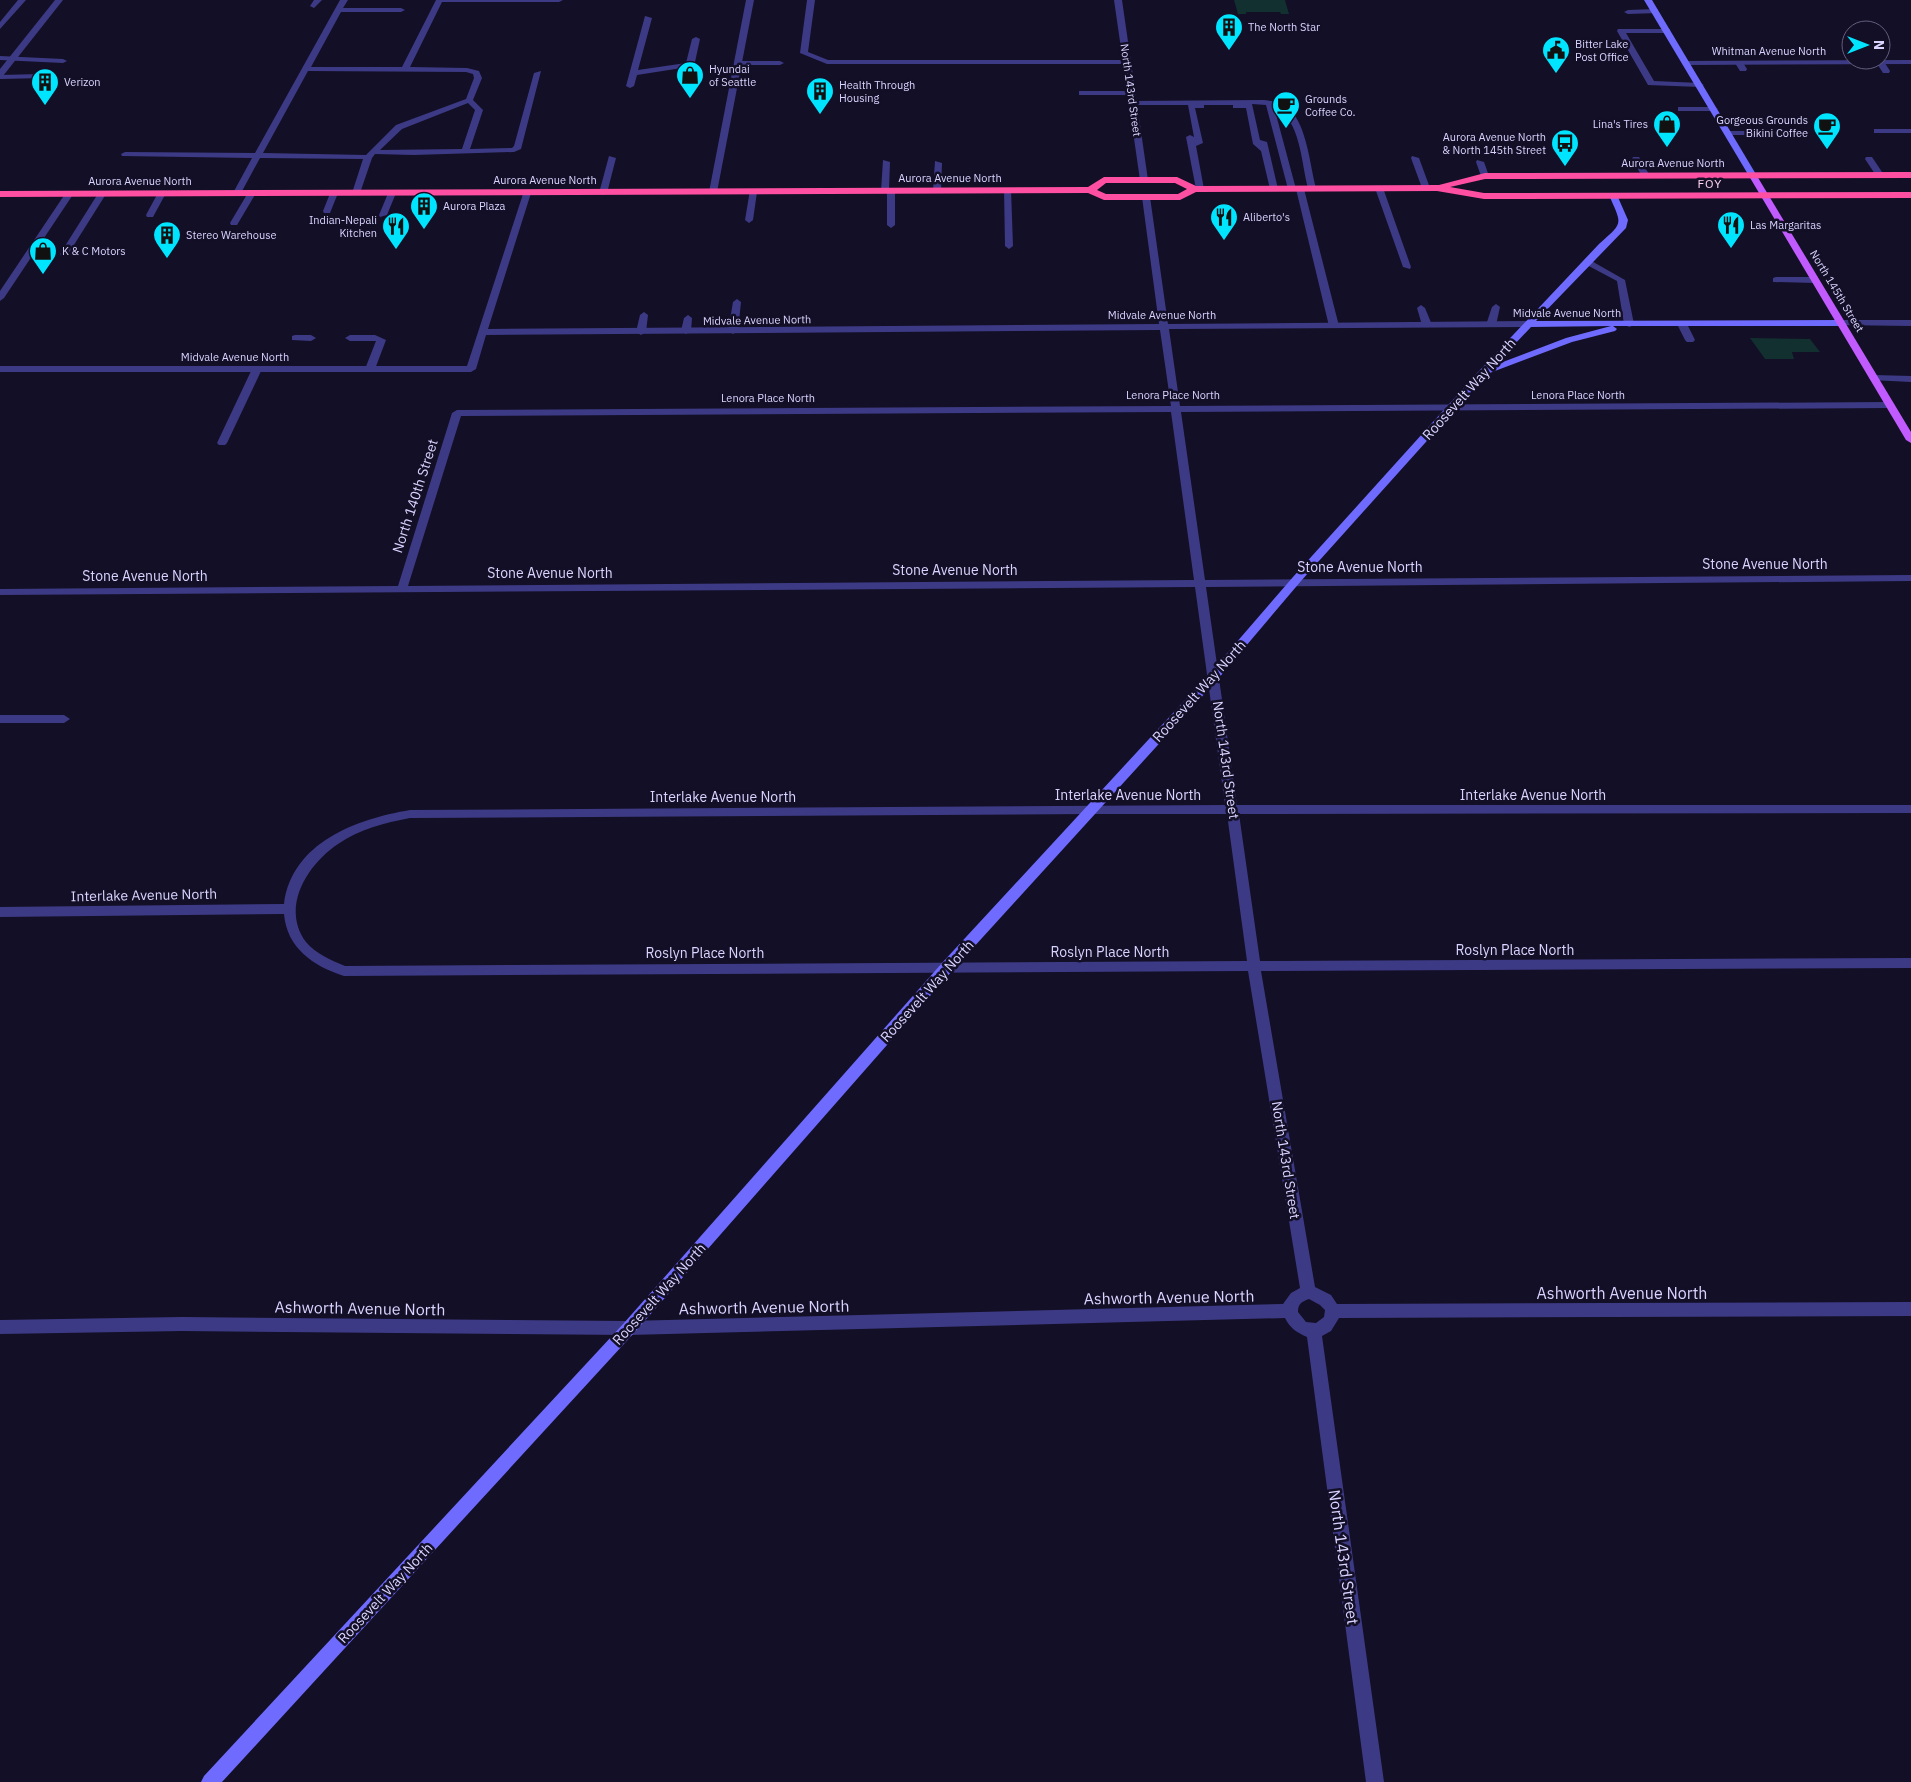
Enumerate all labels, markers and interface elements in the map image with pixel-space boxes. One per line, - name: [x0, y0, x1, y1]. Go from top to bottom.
- building icon: The North Star: [1214, 12, 1244, 51]
- place label: The North Star: [1248, 20, 1320, 34]
- north arrow: [1841, 20, 1891, 70]
- public building icon: Bitter Lake Post Office: [1541, 35, 1571, 74]
- place label: Bitter Lake Post Office: [1575, 37, 1628, 64]
- text: N: [1870, 40, 1888, 50]
- street label: North 143rd Street: [1118, 43, 1144, 137]
- street label: Whitman Avenue North: [1712, 44, 1826, 58]
- shop icon: Hyundai of Seattle: [675, 60, 705, 99]
- place label: Hyundai of Seattle: [709, 62, 756, 89]
- building icon: Verizon: [30, 67, 60, 106]
- place label: Verizon: [64, 75, 101, 89]
- building icon: Health Through Housing: [805, 76, 835, 115]
- place label: Health Through Housing: [839, 78, 915, 105]
- cafe icon: Grounds Coffee Co.: [1271, 90, 1301, 129]
- place label: Grounds Coffee Co.: [1305, 92, 1355, 119]
- shop icon: Lina's Tires: [1652, 109, 1682, 148]
- cafe icon: Gorgeous Grounds Bikini Coffee: [1812, 111, 1842, 150]
- place label: Gorgeous Grounds Bikini Coffee: [1716, 113, 1808, 140]
- place label: Lina's Tires: [1593, 117, 1648, 131]
- bus stop icon: Aurora Avenue North & North 145th Street: [1550, 128, 1580, 167]
- place label: Aurora Avenue North & North 145th Street: [1442, 130, 1546, 157]
- street label: Aurora Avenue North: [1621, 156, 1725, 170]
- street label: Aurora Avenue North: [898, 171, 1002, 185]
- street label: Aurora Avenue North: [493, 173, 597, 187]
- street label: Aurora Avenue North: [88, 174, 192, 188]
- district label: FOY: [1698, 176, 1722, 191]
- building icon: Aurora Plaza: [409, 191, 439, 230]
- place label: Aurora Plaza: [443, 199, 506, 213]
- restaurant icon: Aliberto's: [1209, 202, 1239, 241]
- place label: Aliberto's: [1243, 210, 1290, 224]
- restaurant icon: Las Margaritas: [1716, 210, 1746, 249]
- restaurant icon: Indian-Nepali Kitchen: [381, 211, 411, 250]
- place label: Indian-Nepali Kitchen: [309, 213, 377, 240]
- place label: Las Margaritas: [1750, 218, 1821, 232]
- building icon: Stereo Warehouse: [152, 220, 182, 259]
- place label: Stereo Warehouse: [186, 228, 277, 242]
- shop icon: K & C Motors: [28, 236, 58, 275]
- place label: K & C Motors: [62, 244, 126, 258]
- street label: North 145th Street: [1807, 247, 1867, 335]
- street label: Midvale Avenue North: [1513, 306, 1621, 320]
- street label: Midvale Avenue North: [1108, 308, 1216, 322]
- street label: Midvale Avenue North: [703, 312, 811, 328]
- street label: Roosevelt Way North: [1418, 334, 1520, 444]
- street label: Midvale Avenue North: [181, 350, 289, 364]
- street label: Lenora Place North: [1126, 388, 1220, 402]
- street label: Lenora Place North: [1531, 388, 1625, 402]
- street label: Lenora Place North: [721, 391, 815, 405]
- street label: North 140th Street: [388, 437, 442, 555]
- street label: Stone Avenue North: [1702, 555, 1828, 573]
- street label: Stone Avenue North: [1297, 558, 1423, 576]
- street label: Stone Avenue North: [892, 561, 1018, 579]
- street label: Stone Avenue North: [487, 564, 613, 582]
- street label: Stone Avenue North: [82, 567, 208, 585]
- street label: Roosevelt Way North: [1148, 636, 1250, 746]
- street label: North 143rd Street: [1209, 700, 1243, 820]
- street label: Interlake Avenue North: [1055, 786, 1201, 804]
- street label: Interlake Avenue North: [1460, 786, 1606, 804]
- street label: Interlake Avenue North: [650, 788, 796, 806]
- street label: Interlake Avenue North: [71, 885, 217, 905]
- street label: Roosevelt Way North: [876, 936, 978, 1046]
- street label: Roslyn Place North: [1456, 941, 1574, 959]
- street label: Roslyn Place North: [1051, 943, 1169, 961]
- street label: Roslyn Place North: [646, 944, 764, 962]
- street label: North 143rd Street: [1268, 1100, 1304, 1220]
- street label: Roosevelt Way North: [608, 1239, 710, 1349]
- street label: Ashworth Avenue North: [1537, 1283, 1707, 1303]
- street label: Ashworth Avenue North: [1083, 1286, 1255, 1308]
- street label: Ashworth Avenue North: [678, 1296, 850, 1318]
- street label: Ashworth Avenue North: [274, 1297, 446, 1319]
- street label: North 143rd Street: [1325, 1488, 1363, 1626]
- street label: Roosevelt Way North: [334, 1539, 436, 1647]

